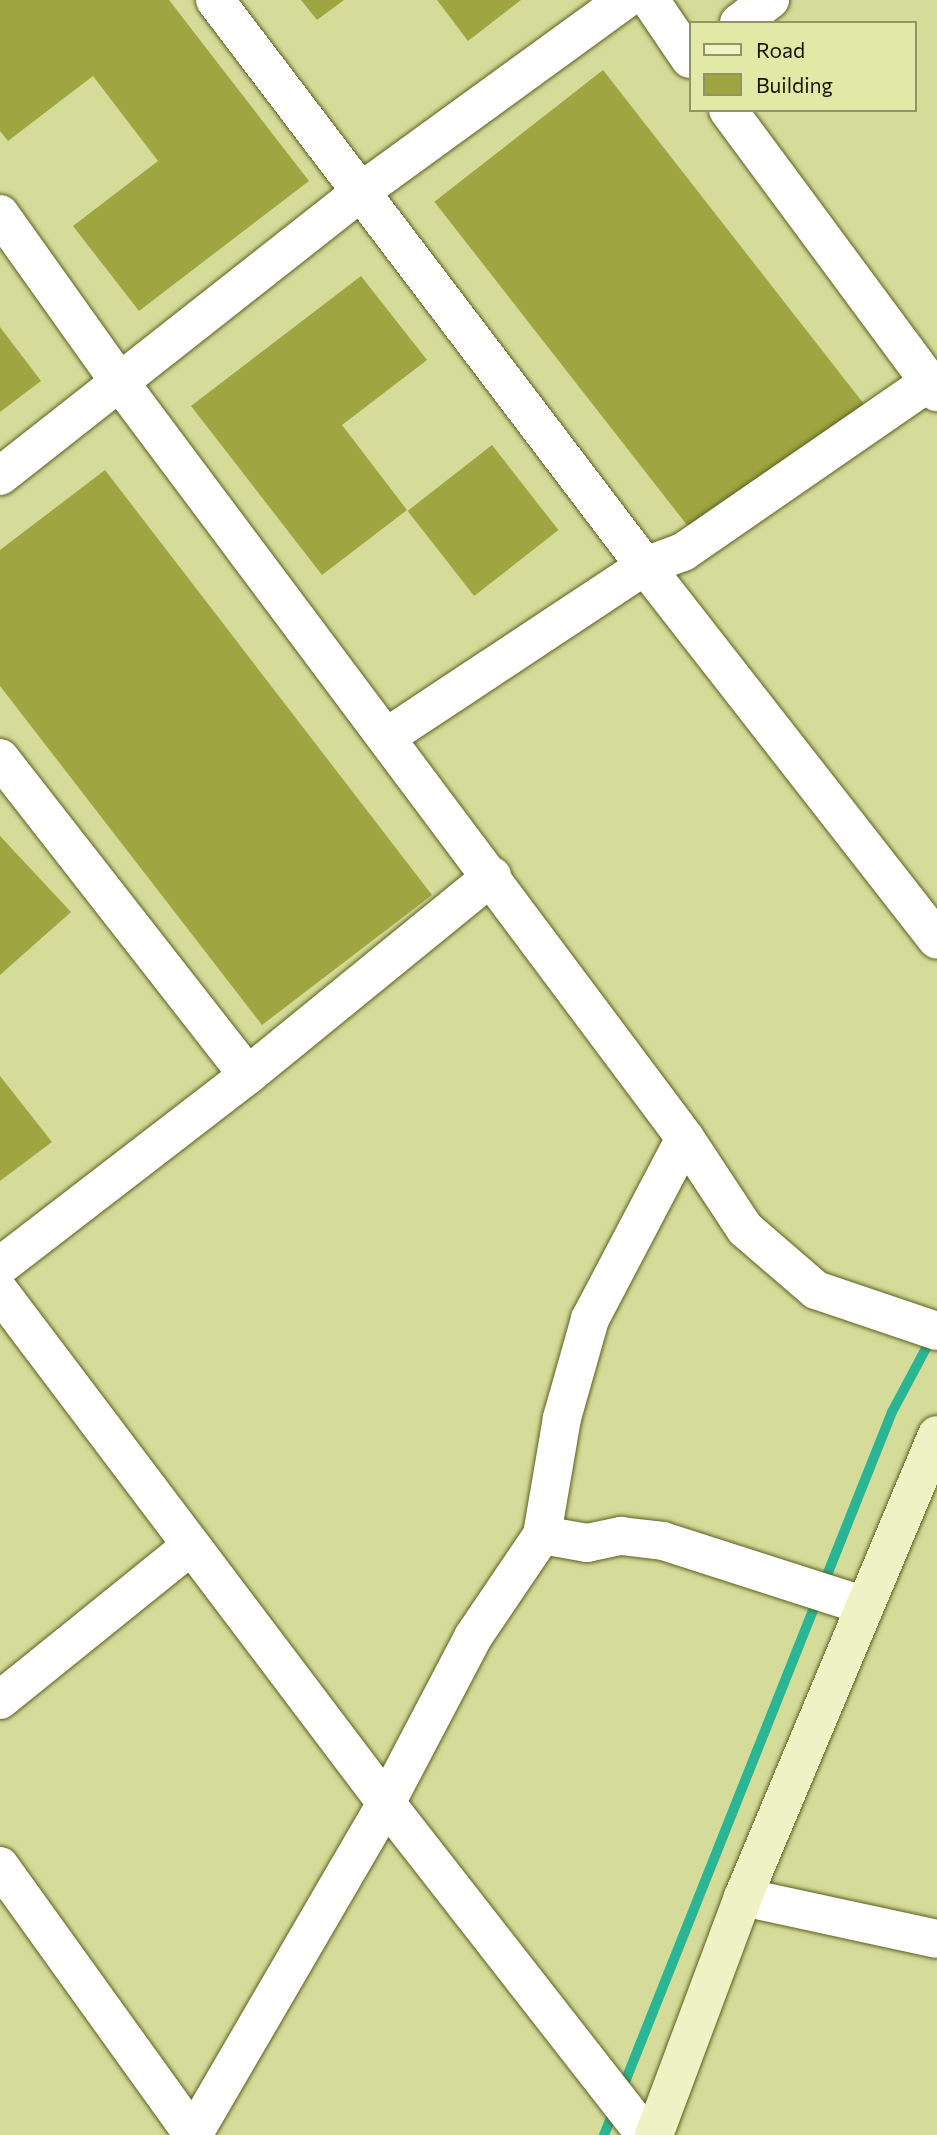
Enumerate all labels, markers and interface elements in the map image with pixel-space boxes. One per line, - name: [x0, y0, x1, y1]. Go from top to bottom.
- legend: [688, 21, 916, 112]
- text: Road: [756, 37, 805, 62]
- text: Building: [756, 72, 833, 97]

